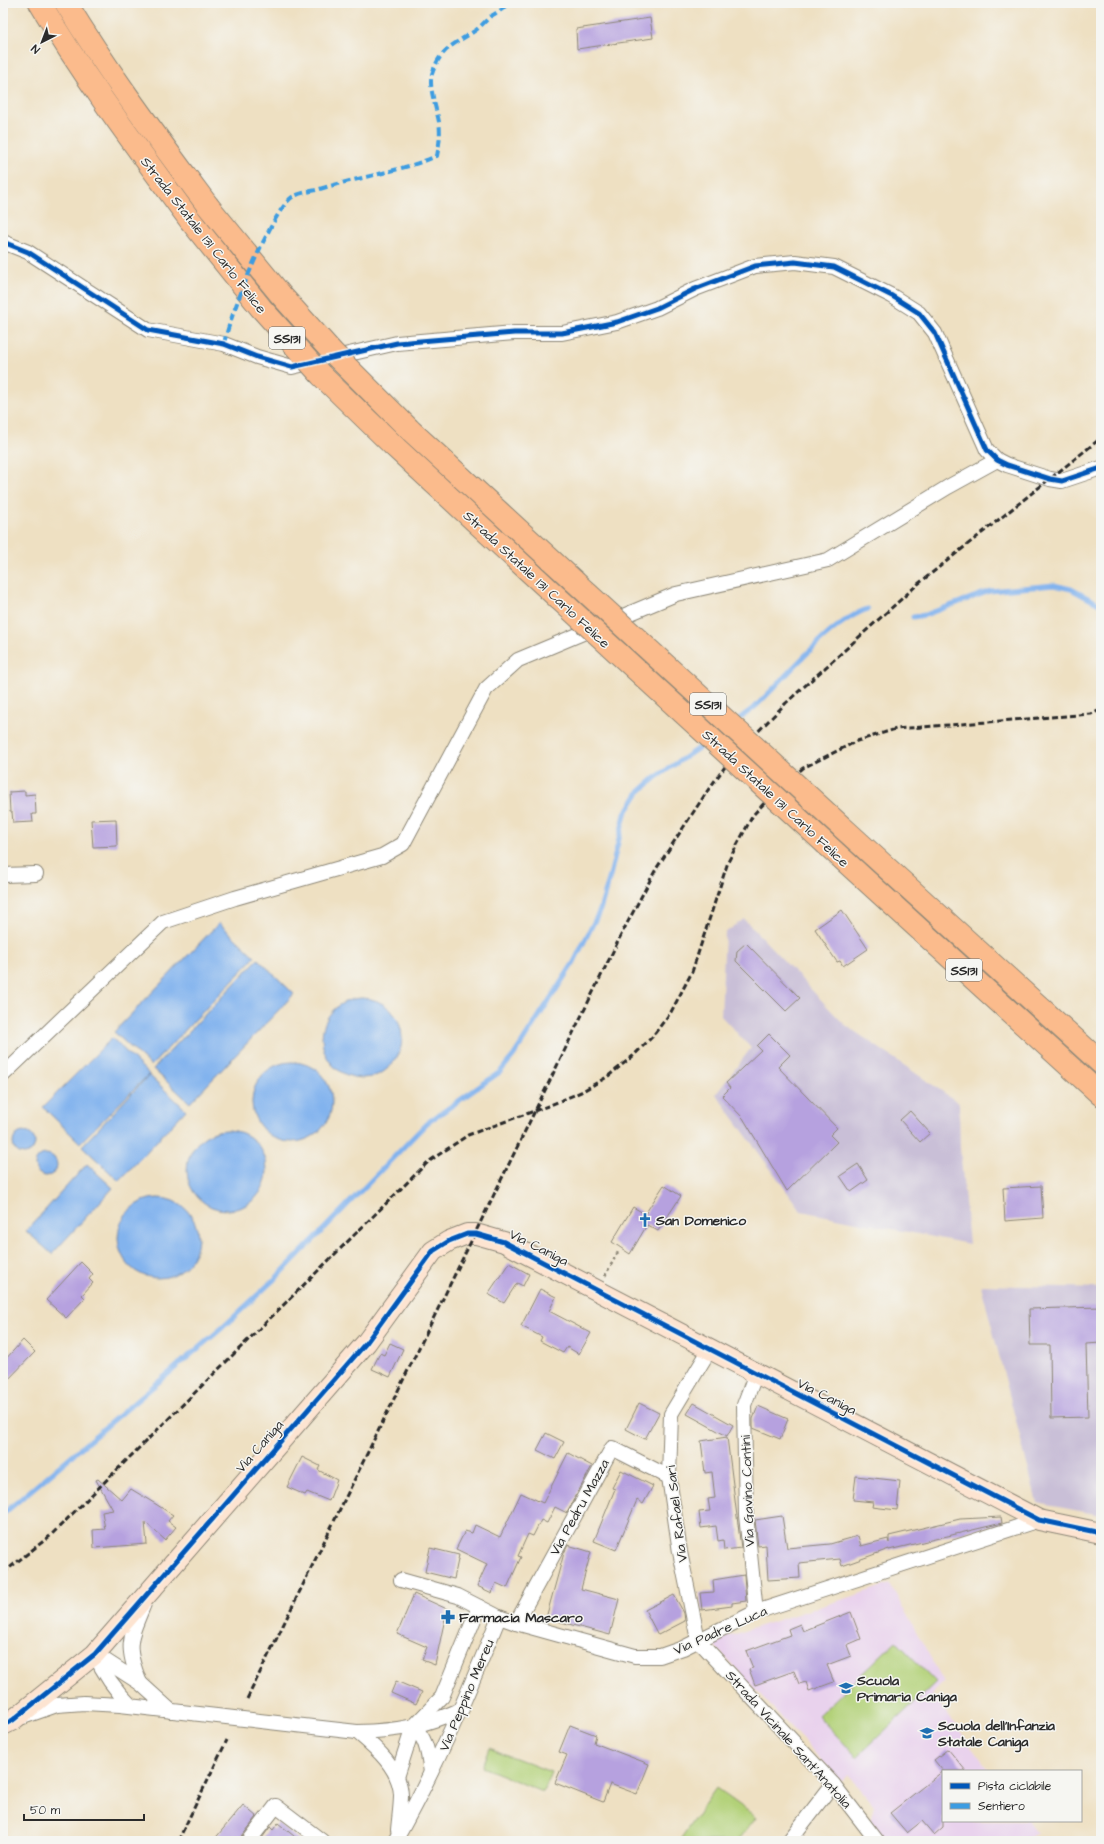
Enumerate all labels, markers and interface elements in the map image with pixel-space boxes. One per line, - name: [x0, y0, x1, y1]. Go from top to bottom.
- north arrow: [22, 22, 62, 62]
- text: N: [28, 41, 43, 57]
- street label: Strada Statale 131 Carlo Felice: [136, 153, 271, 319]
- road number: SS131: [269, 327, 305, 349]
- street label: Strada Statale 131 Carlo Felice: [459, 506, 614, 654]
- road number: SS131: [690, 693, 726, 715]
- street label: Strada Statale 131 Carlo Felice: [698, 725, 853, 873]
- road number: SS131: [946, 959, 982, 981]
- place label: San Domenico: [655, 1211, 746, 1231]
- church icon: San Domenico: [637, 1212, 653, 1228]
- street label: Via Caniga: [505, 1224, 572, 1271]
- street label: Via Caniga: [793, 1373, 860, 1420]
- street label: Via Caniga: [231, 1416, 288, 1477]
- street label: Via Gavino Contini: [736, 1435, 760, 1547]
- street label: Via Pedru Mazza: [545, 1456, 615, 1559]
- street label: Via Rafael Sari: [661, 1464, 693, 1563]
- street label: Via Padre Luca: [670, 1601, 770, 1660]
- place label: Farmacia Mascaro: [459, 1608, 583, 1628]
- pharmacy icon: Farmacia Mascaro: [440, 1609, 456, 1625]
- street label: Via Peppino Mereu: [434, 1636, 500, 1754]
- street label: Strada Vicinale Sant'Anatolia: [721, 1666, 856, 1813]
- place label: Scuola Primaria Caniga: [856, 1671, 958, 1708]
- school or university icon: Scuola Primaria Caniga: [838, 1680, 854, 1696]
- place label: Scuola dell'Infanzia Statale Caniga: [937, 1716, 1056, 1753]
- school or university icon: Scuola dell'Infanzia Statale Caniga: [919, 1725, 935, 1741]
- legend: [942, 1770, 1082, 1822]
- text: Pista ciclabile: [978, 1778, 1052, 1795]
- scale bar: [24, 1796, 144, 1822]
- text: Sentiero: [978, 1798, 1025, 1815]
- text: 50 m: [30, 1802, 61, 1819]

